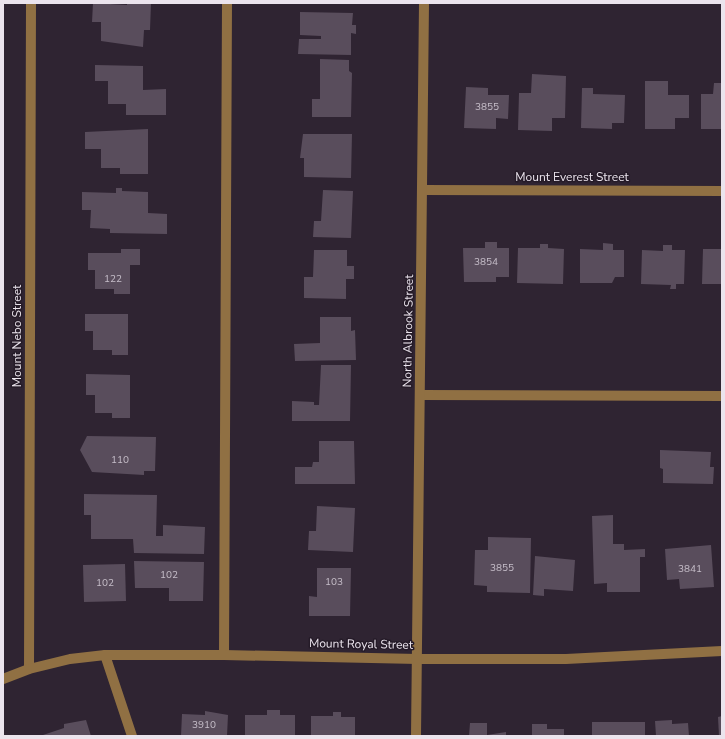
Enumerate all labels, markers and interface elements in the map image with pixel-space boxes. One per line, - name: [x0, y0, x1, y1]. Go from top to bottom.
- house number: 3855: [475, 100, 499, 114]
- street label: Mount Everest Street: [515, 169, 630, 185]
- house number: 3854: [474, 255, 498, 269]
- house number: 122: [104, 272, 122, 286]
- street label: North Albrook Street: [399, 274, 417, 388]
- street label: Mount Nebo Street: [9, 284, 25, 387]
- house number: 110: [111, 453, 129, 467]
- house number: 3855: [490, 561, 514, 575]
- house number: 3841: [678, 562, 702, 576]
- house number: 102: [160, 568, 178, 582]
- house number: 103: [325, 575, 343, 589]
- house number: 102: [96, 576, 114, 590]
- street label: Mount Royal Street: [309, 635, 414, 653]
- house number: 3910: [192, 718, 216, 732]

